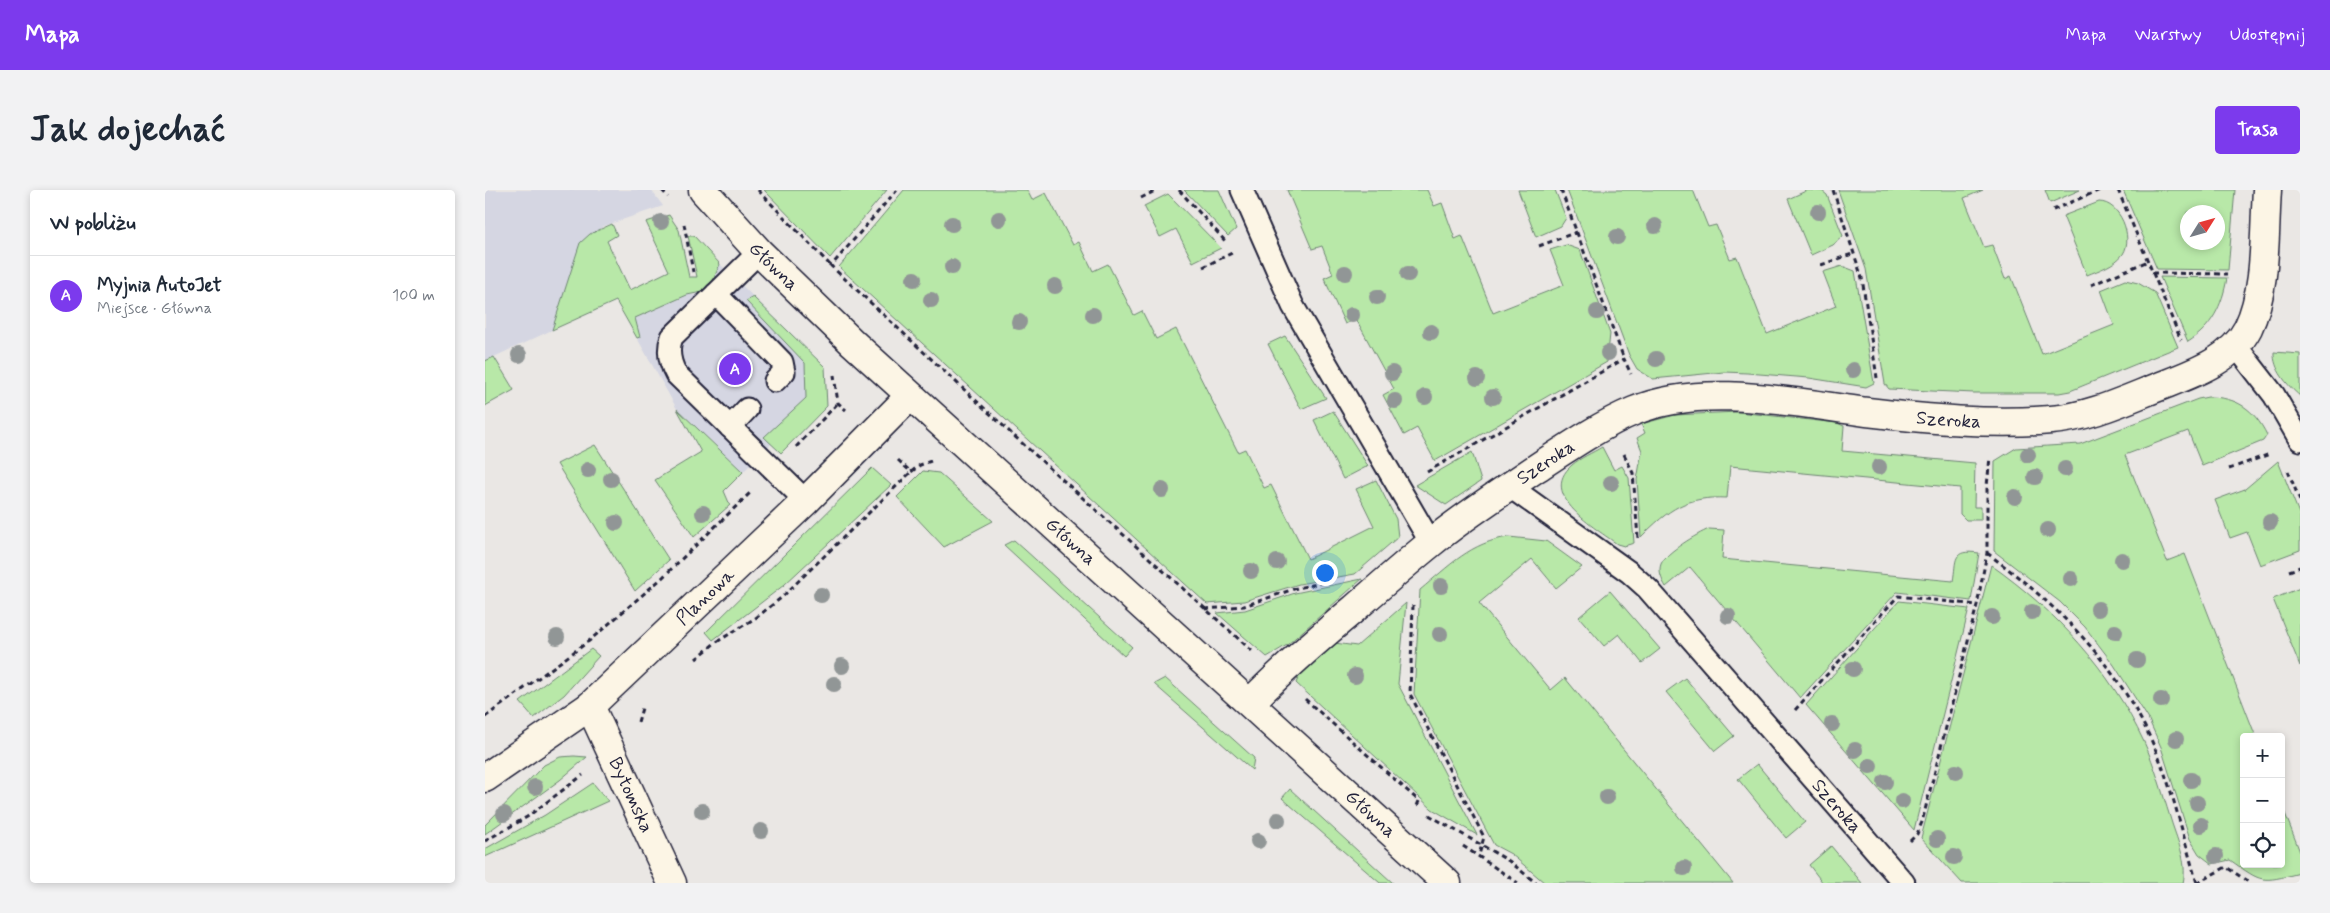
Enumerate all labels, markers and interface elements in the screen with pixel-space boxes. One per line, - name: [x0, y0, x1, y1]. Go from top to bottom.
- text: Mapa: [25, 20, 80, 51]
- text: Mapa: [2066, 23, 2107, 47]
- text: Warstwy: [2135, 23, 2202, 47]
- text: Udostępnij: [2230, 23, 2305, 47]
- button: Trasa: [2215, 106, 2300, 154]
- text: Jak dojechać: [30, 107, 225, 153]
- north arrow: [2180, 205, 2225, 250]
- text: W pobliżu: [50, 209, 136, 237]
- street label: Główna: [743, 236, 804, 296]
- text: Myjnia AutoJet: [97, 273, 222, 298]
- text: A: [61, 285, 71, 306]
- text: 100 m: [392, 285, 435, 306]
- text: Miejsce · Główna: [97, 298, 212, 319]
- pin: A: [719, 350, 751, 388]
- street label: Szeroka: [1915, 405, 1982, 434]
- street label: Szeroka: [1512, 434, 1579, 490]
- street label: Główna: [1040, 511, 1102, 571]
- your location: [1312, 560, 1338, 586]
- street label: Planowa: [670, 562, 740, 631]
- map controls: [2240, 733, 2285, 868]
- button: +: [2240, 733, 2285, 778]
- street label: Bytomska: [603, 753, 659, 837]
- street label: Szeroka: [1806, 773, 1868, 839]
- button: −: [2240, 778, 2285, 823]
- street label: Główna: [1340, 784, 1402, 843]
- button: locate: [2240, 823, 2285, 868]

